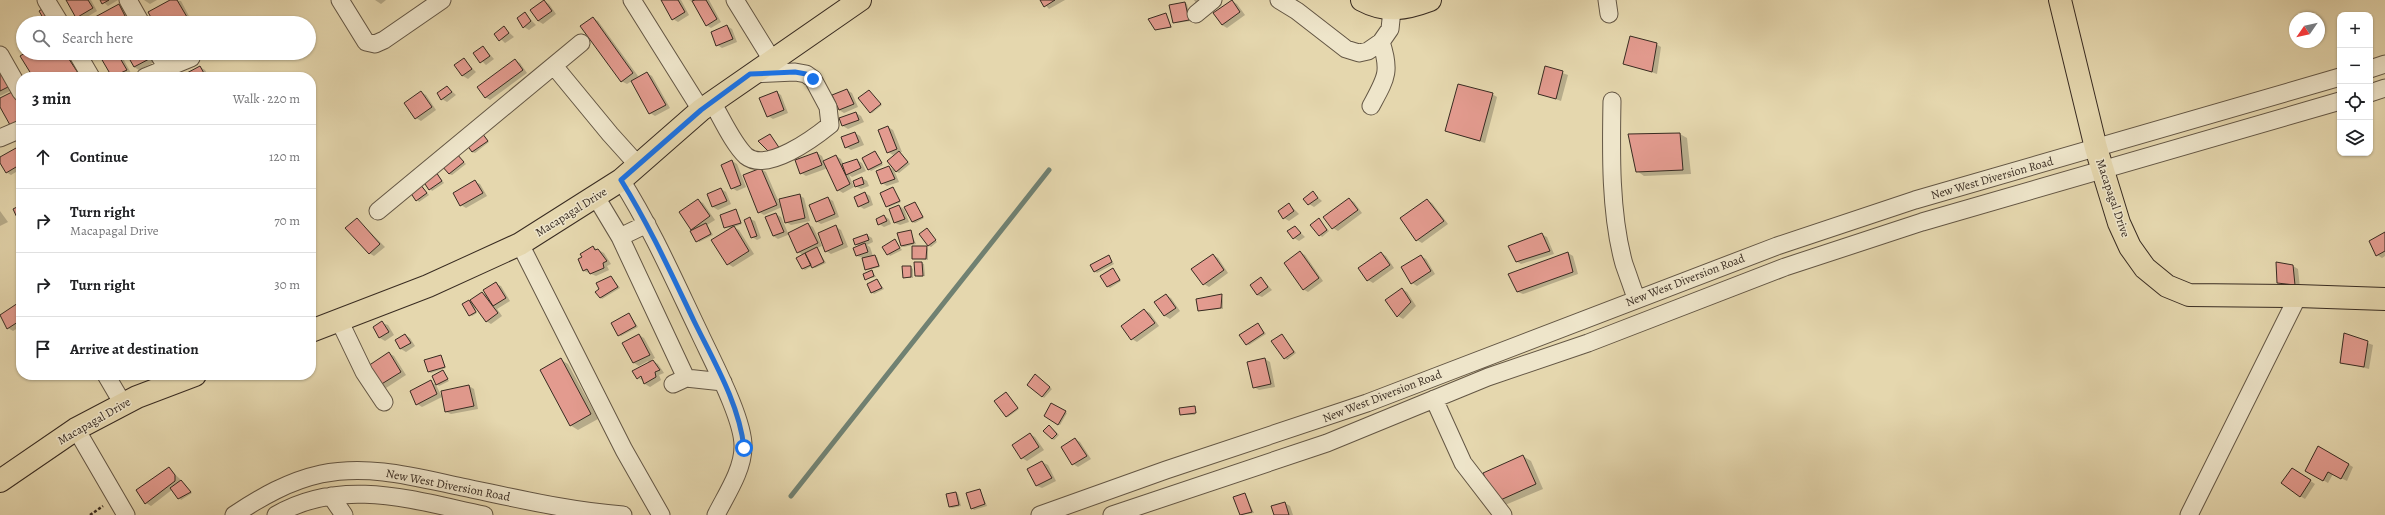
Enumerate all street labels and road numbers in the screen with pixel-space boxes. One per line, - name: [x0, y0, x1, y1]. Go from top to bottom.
- street label: New West Diversion Road: [1929, 153, 2056, 203]
- street label: Macapagal Drive: [2092, 157, 2134, 239]
- street label: Macapagal Drive: [532, 184, 610, 240]
- street label: New West Diversion Road: [1623, 250, 1747, 310]
- street label: New West Diversion Road: [1320, 366, 1444, 426]
- street label: Macapagal Drive: [55, 394, 133, 448]
- street label: New West Diversion Road: [384, 465, 512, 505]

